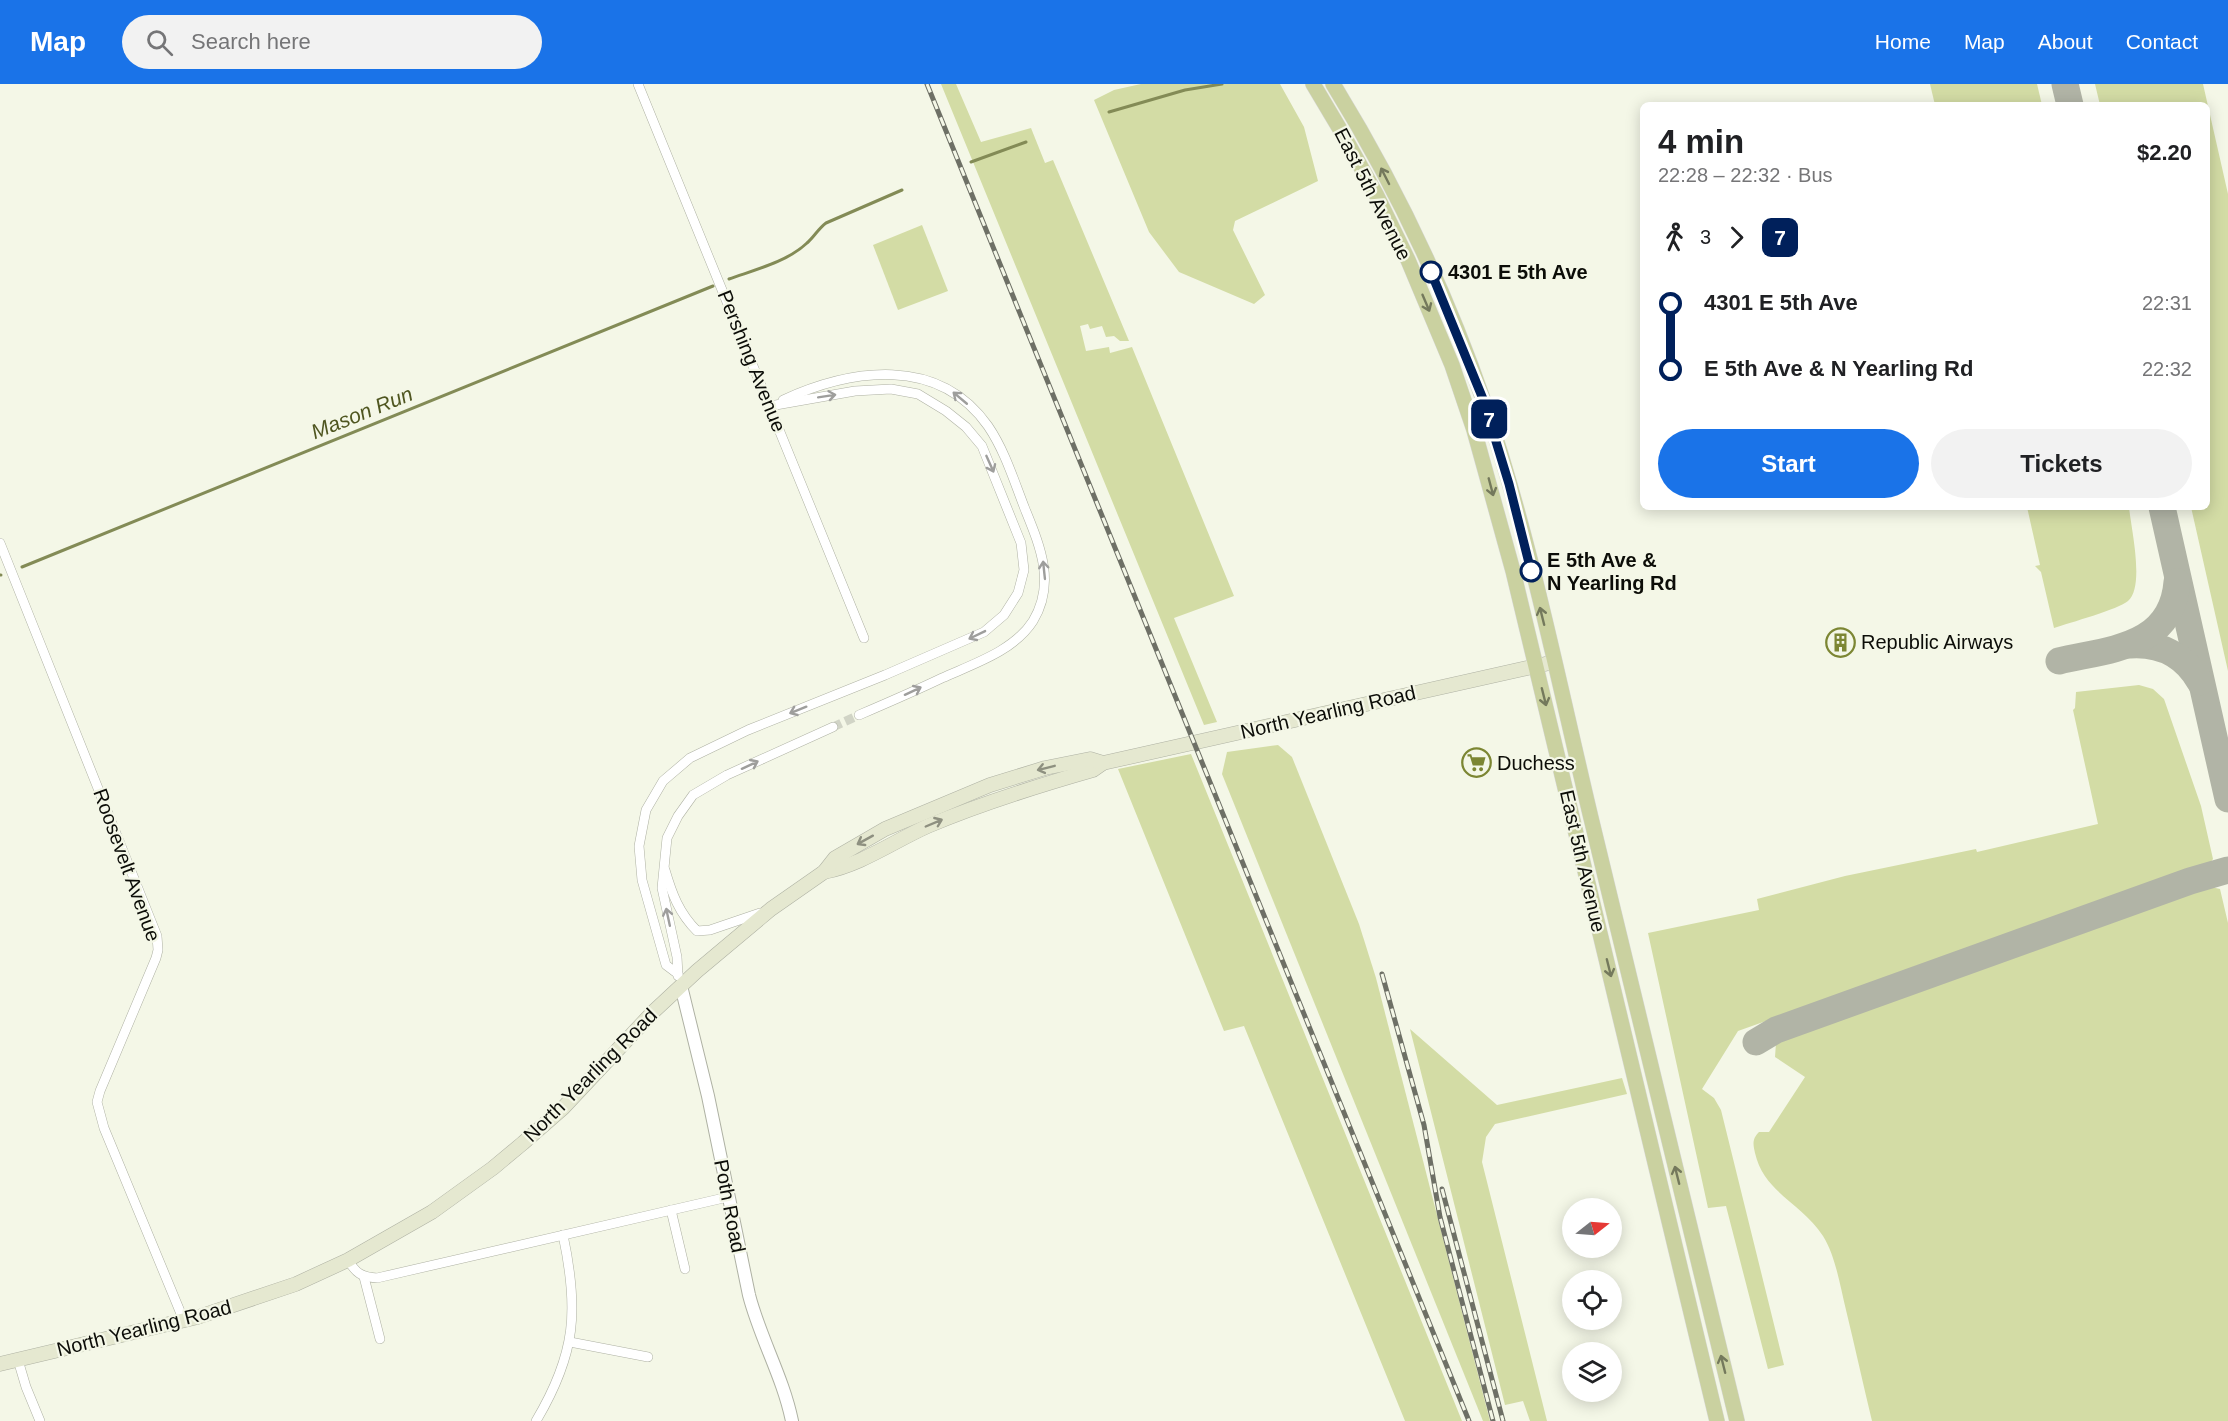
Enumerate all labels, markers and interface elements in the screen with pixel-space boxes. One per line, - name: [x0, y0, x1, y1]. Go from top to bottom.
- search box: [122, 15, 542, 69]
- text: Map: [30, 26, 86, 57]
- icon: search: [143, 26, 176, 59]
- text: Search here: [191, 29, 311, 54]
- text: Home: [1875, 30, 1931, 53]
- text: Map: [1964, 30, 2005, 53]
- text: About: [2038, 30, 2093, 53]
- text: Contact: [2126, 30, 2198, 53]
- text: 4 min: [1658, 123, 1744, 160]
- street label: East 5th Avenue: [1330, 124, 1416, 264]
- text: $2.20: [2137, 140, 2192, 165]
- text: 22:28 – 22:32 · Bus: [1658, 164, 1833, 186]
- one-way arrow: [1379, 168, 1390, 186]
- icon: walk: [1658, 221, 1691, 254]
- icon: forward: [1720, 221, 1753, 254]
- text: 3: [1700, 226, 1711, 248]
- text: 7: [1774, 226, 1786, 249]
- marker: 4301 E 5th Ave: [1420, 261, 1442, 283]
- place label: 4301 E 5th Ave: [1448, 261, 1588, 283]
- street label: Pershing Avenue: [714, 287, 790, 435]
- text: 4301 E 5th Ave: [1704, 290, 1858, 315]
- text: 22:31: [2142, 292, 2192, 314]
- one-way arrow: [1421, 294, 1432, 312]
- text: E 5th Ave & N Yearling Rd: [1704, 356, 1973, 381]
- text: 22:32: [2142, 358, 2192, 380]
- water label: Mason Run: [308, 382, 416, 443]
- one-way arrow: [817, 390, 836, 401]
- one-way arrow: [953, 391, 968, 405]
- line badge: 7: [1470, 400, 1508, 438]
- text: 7: [1483, 408, 1495, 431]
- button: Start: [1658, 429, 1919, 498]
- button: Tickets: [1931, 429, 2192, 498]
- one-way arrow: [985, 455, 996, 473]
- one-way arrow: [1486, 477, 1497, 496]
- place label: E 5th Ave & N Yearling Rd: [1547, 549, 1677, 594]
- one-way arrow: [1038, 560, 1049, 580]
- marker: E 5th Ave & N Yearling Rd: [1520, 560, 1542, 582]
- one-way arrow: [1536, 606, 1548, 625]
- building icon: Republic Airways: [1824, 626, 1856, 658]
- one-way arrow: [969, 629, 987, 641]
- place label: Republic Airways: [1861, 631, 2013, 653]
- street label: North Yearling Road: [1238, 681, 1418, 743]
- one-way arrow: [903, 685, 921, 697]
- one-way arrow: [1538, 687, 1550, 706]
- one-way arrow: [789, 706, 807, 717]
- supermarket icon: Duchess: [1460, 747, 1492, 779]
- place label: Duchess: [1497, 752, 1575, 774]
- one-way arrow: [741, 758, 759, 770]
- one-way arrow: [1036, 763, 1055, 775]
- street label: Roosevelt Avenue: [89, 786, 165, 944]
- street label: East 5th Avenue: [1556, 788, 1610, 934]
- one-way arrow: [925, 817, 943, 828]
- one-way arrow: [857, 834, 874, 846]
- one-way arrow: [662, 908, 673, 927]
- one-way arrow: [1603, 958, 1615, 977]
- street label: North Yearling Road: [519, 1004, 661, 1146]
- street label: Poth Road: [710, 1158, 750, 1254]
- one-way arrow: [1671, 1165, 1683, 1184]
- north arrow: [1562, 1198, 1622, 1258]
- map controls: [1562, 1198, 1622, 1402]
- button: locate: [1562, 1270, 1622, 1330]
- street label: North Yearling Road: [54, 1296, 234, 1360]
- button: layers: [1562, 1342, 1622, 1402]
- one-way arrow: [1717, 1355, 1729, 1374]

